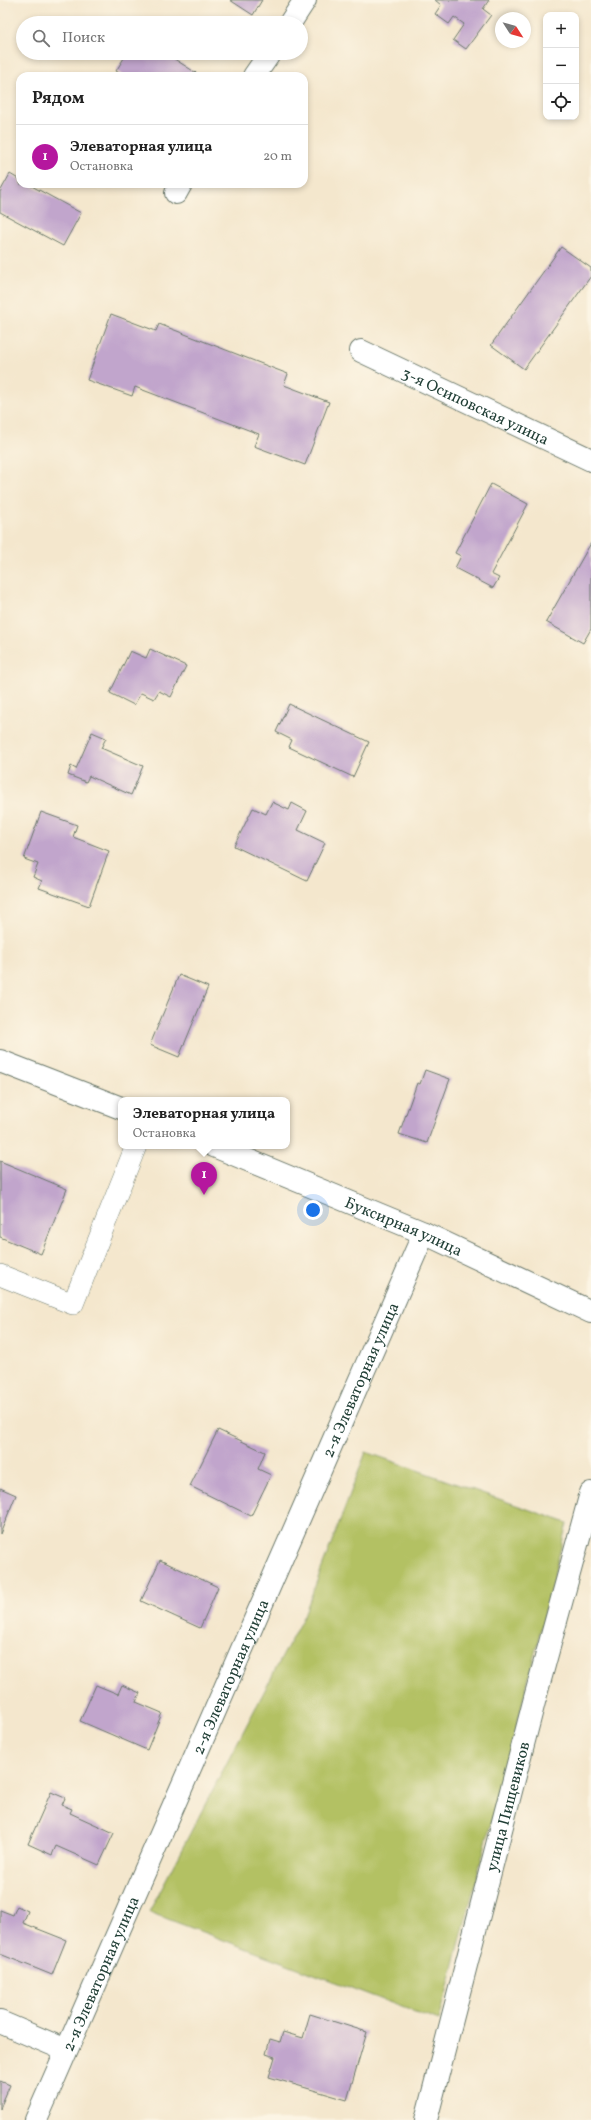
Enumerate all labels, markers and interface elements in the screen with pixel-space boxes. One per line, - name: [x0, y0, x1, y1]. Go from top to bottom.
- north arrow: [495, 12, 531, 48]
- map controls: [543, 12, 579, 120]
- button: +: [543, 12, 579, 48]
- search box: [16, 16, 308, 60]
- icon: search: [30, 27, 52, 49]
- text: Поиск: [62, 28, 105, 49]
- button: −: [543, 48, 579, 84]
- button: locate: [543, 84, 579, 120]
- text: Рядом: [32, 87, 85, 110]
- text: Элеваторная улица: [70, 137, 212, 158]
- text: 1: [42, 148, 48, 166]
- text: 20 m: [263, 148, 292, 166]
- text: Остановка: [70, 158, 133, 176]
- street label: 3-я Осиповская улица: [398, 363, 552, 451]
- popup: [118, 1097, 290, 1149]
- text: Элеваторная улица: [133, 1104, 275, 1125]
- text: Остановка: [133, 1125, 196, 1143]
- pin: 1: [191, 1162, 217, 1195]
- street label: Буксирная улица: [341, 1192, 466, 1263]
- your location: [303, 1200, 323, 1220]
- street label: 2-я Элеваторная улица: [318, 1299, 405, 1462]
- street label: 2-я Элеваторная улица: [188, 1596, 275, 1759]
- street label: улица Пищевиков: [482, 1739, 536, 1874]
- street label: 2-я Элеваторная улица: [58, 1893, 146, 2055]

